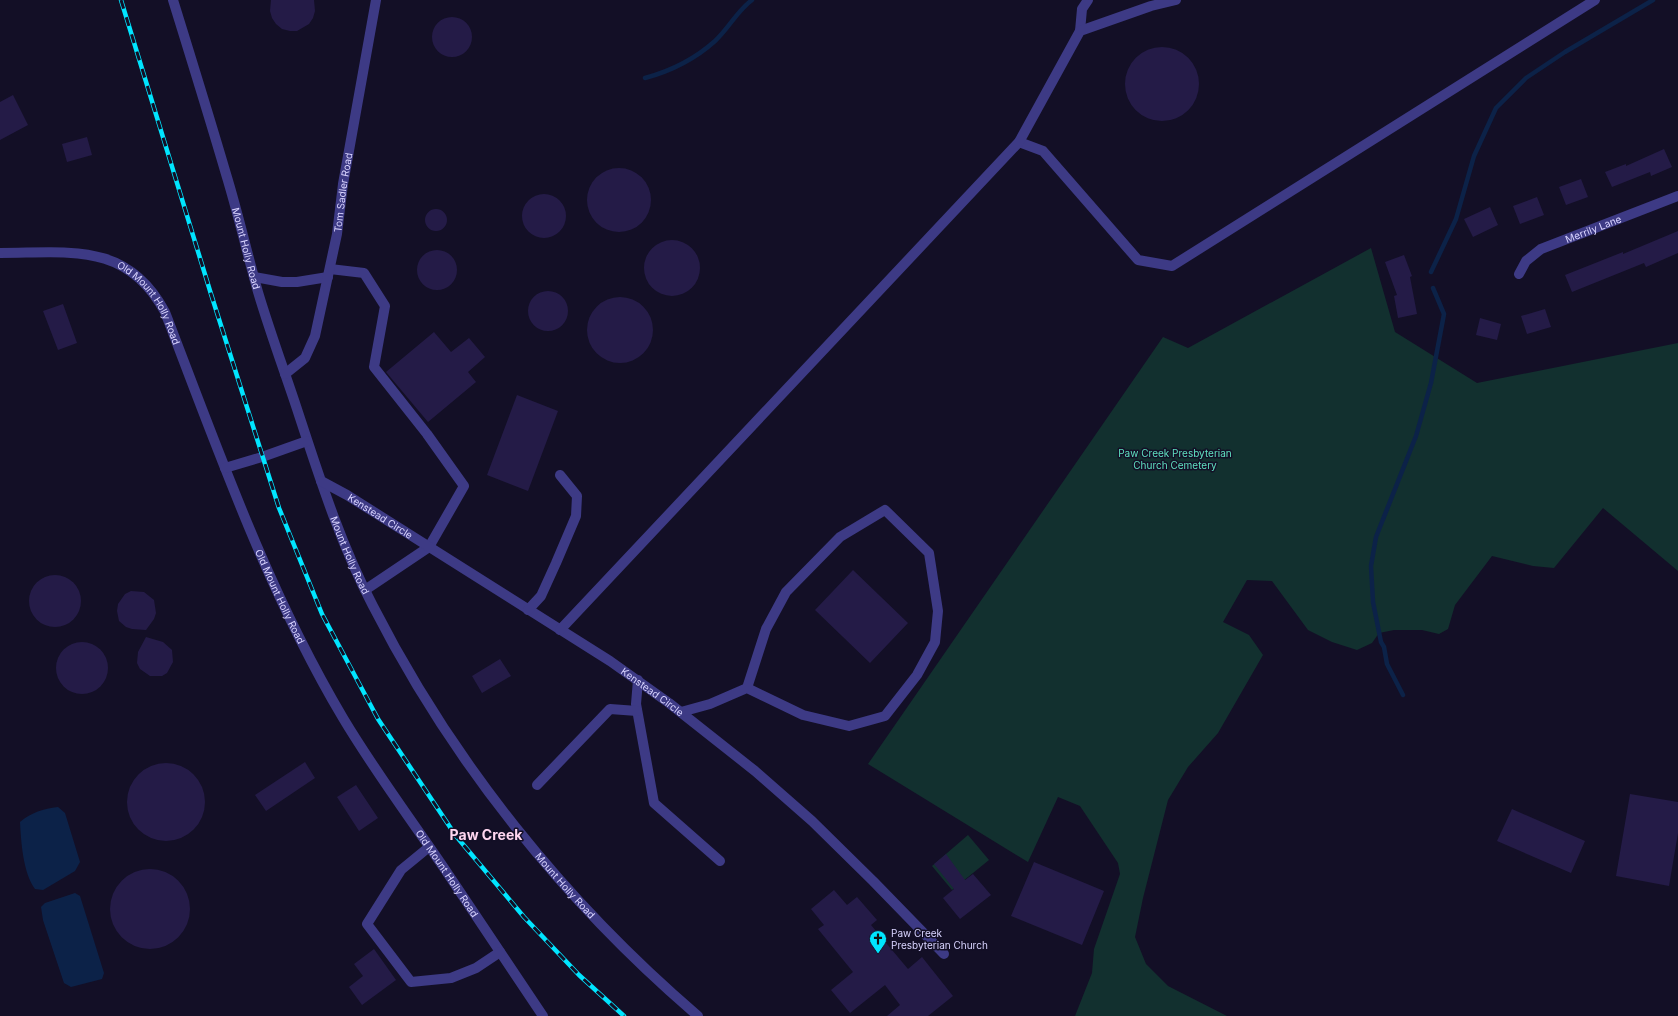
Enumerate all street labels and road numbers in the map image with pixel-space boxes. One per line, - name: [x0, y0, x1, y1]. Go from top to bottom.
- street label: Tom Sadler Road: [331, 152, 355, 233]
- street label: Mount Holly Road: [230, 206, 263, 291]
- street label: Merrily Lane: [1564, 212, 1623, 245]
- street label: Old Mount Holly Road: [115, 258, 183, 346]
- street label: Kenstead Circle: [346, 491, 415, 541]
- street label: Mount Holly Road: [328, 514, 372, 596]
- street label: Old Mount Holly Road: [253, 547, 307, 646]
- street label: Kenstead Circle: [619, 665, 686, 718]
- street label: Old Mount Holly Road: [413, 827, 481, 919]
- street label: Mount Holly Road: [533, 850, 598, 921]

